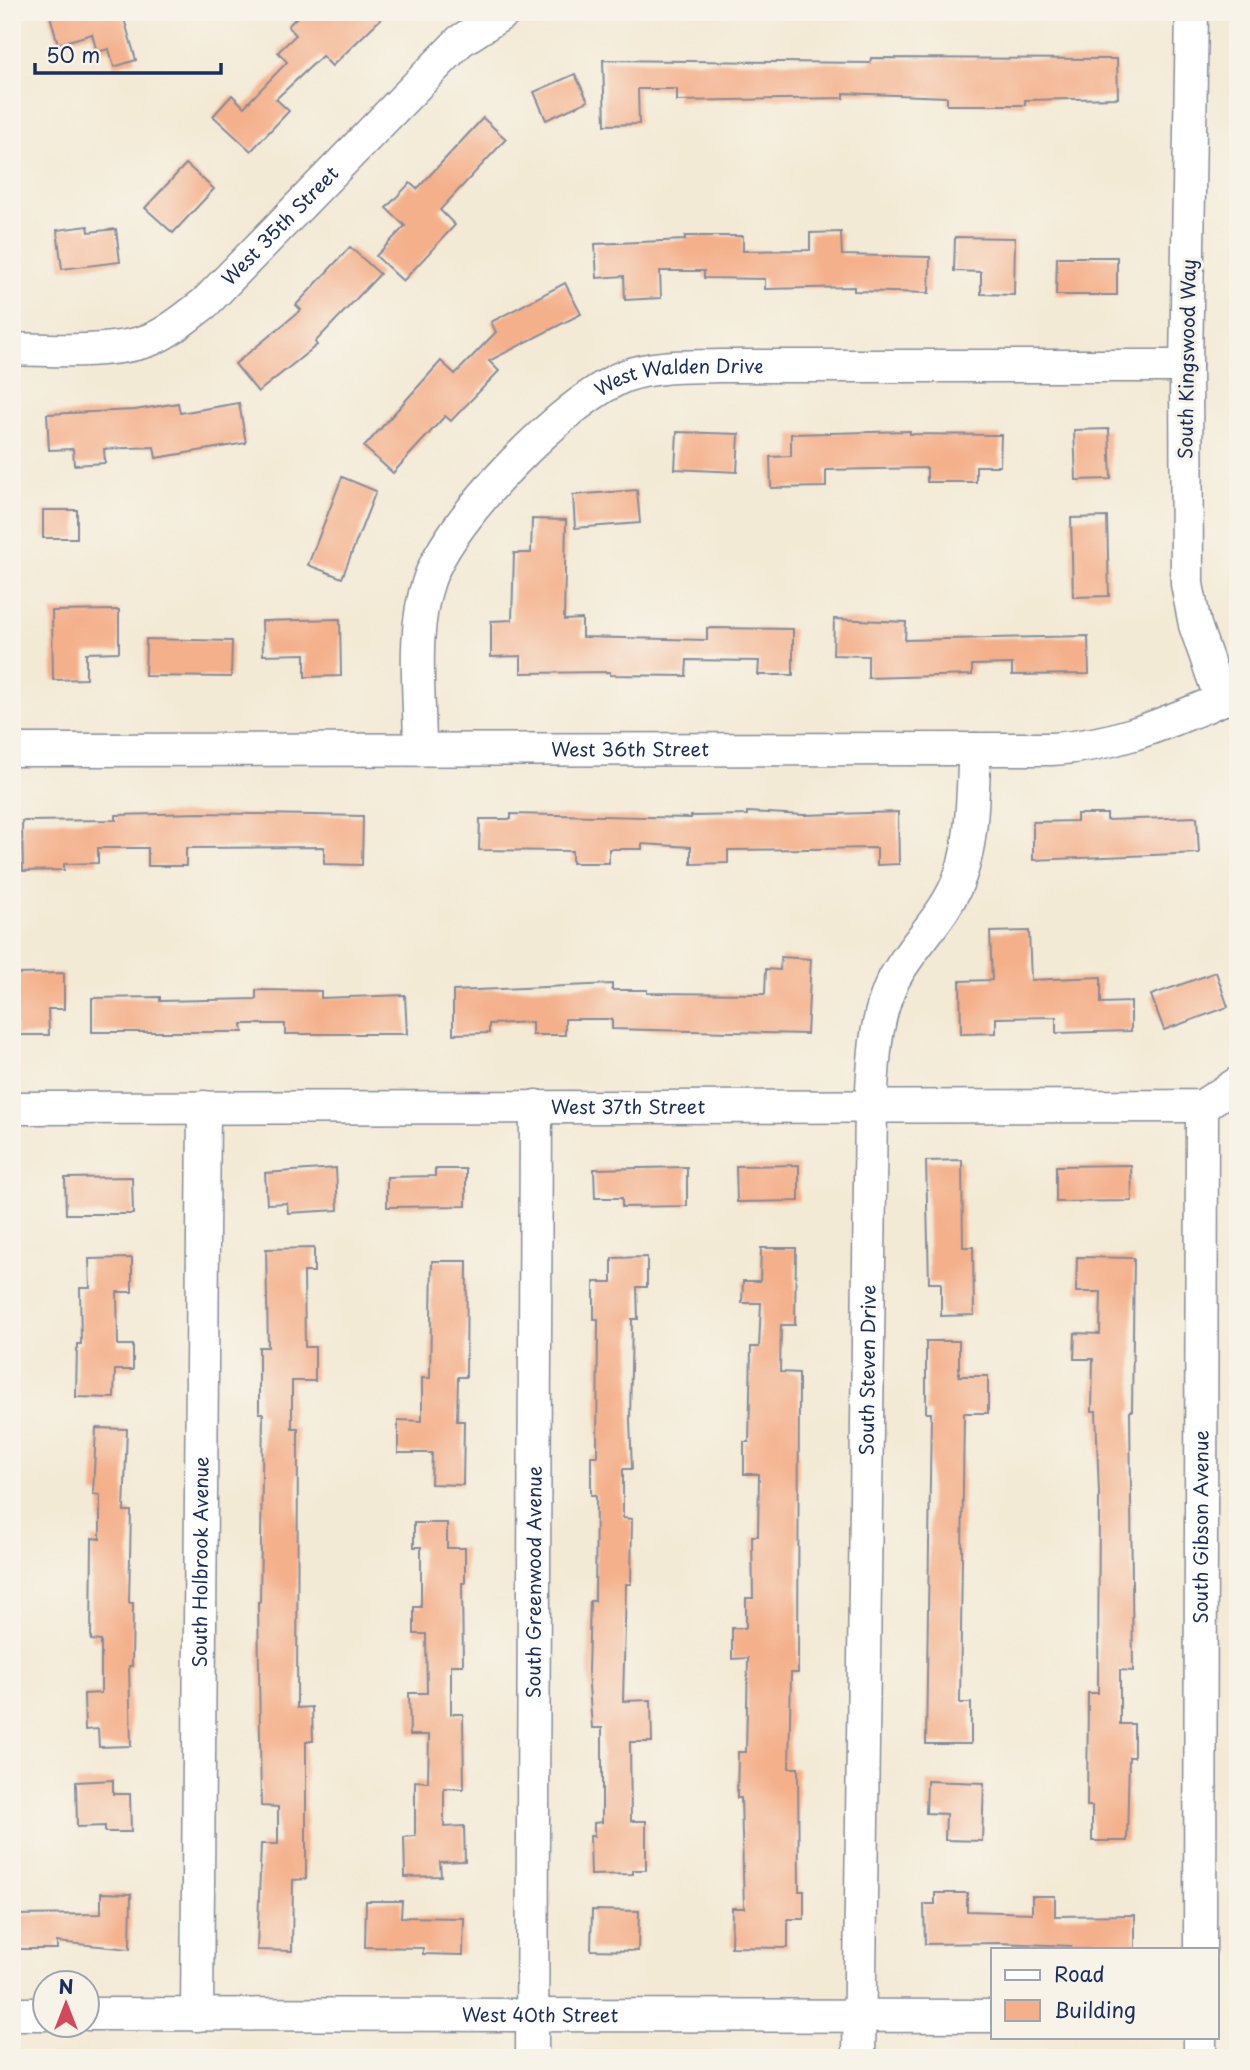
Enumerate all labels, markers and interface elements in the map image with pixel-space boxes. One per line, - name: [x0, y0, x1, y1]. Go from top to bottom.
- scale bar: [35, 32, 220, 76]
- text: 50 m: [46, 38, 100, 70]
- street label: West 35th Street: [214, 159, 344, 291]
- street label: South Kingswood Way: [1170, 259, 1202, 459]
- street label: West Walden Drive: [589, 351, 763, 402]
- street label: West 36th Street: [551, 734, 709, 762]
- street label: West 37th Street: [551, 1092, 705, 1120]
- street label: South Steven Drive: [852, 1285, 882, 1455]
- street label: South Gibson Avenue: [1186, 1430, 1214, 1624]
- street label: South Holbrook Avenue: [185, 1456, 214, 1668]
- street label: South Greenwood Avenue: [519, 1466, 547, 1698]
- legend: [991, 1948, 1218, 2038]
- text: Road: [1054, 1957, 1105, 1989]
- north arrow: [32, 1968, 102, 2038]
- text: N: [58, 1972, 74, 2000]
- text: Building: [1054, 1993, 1136, 2025]
- street label: West 40th Street: [462, 2000, 619, 2028]

